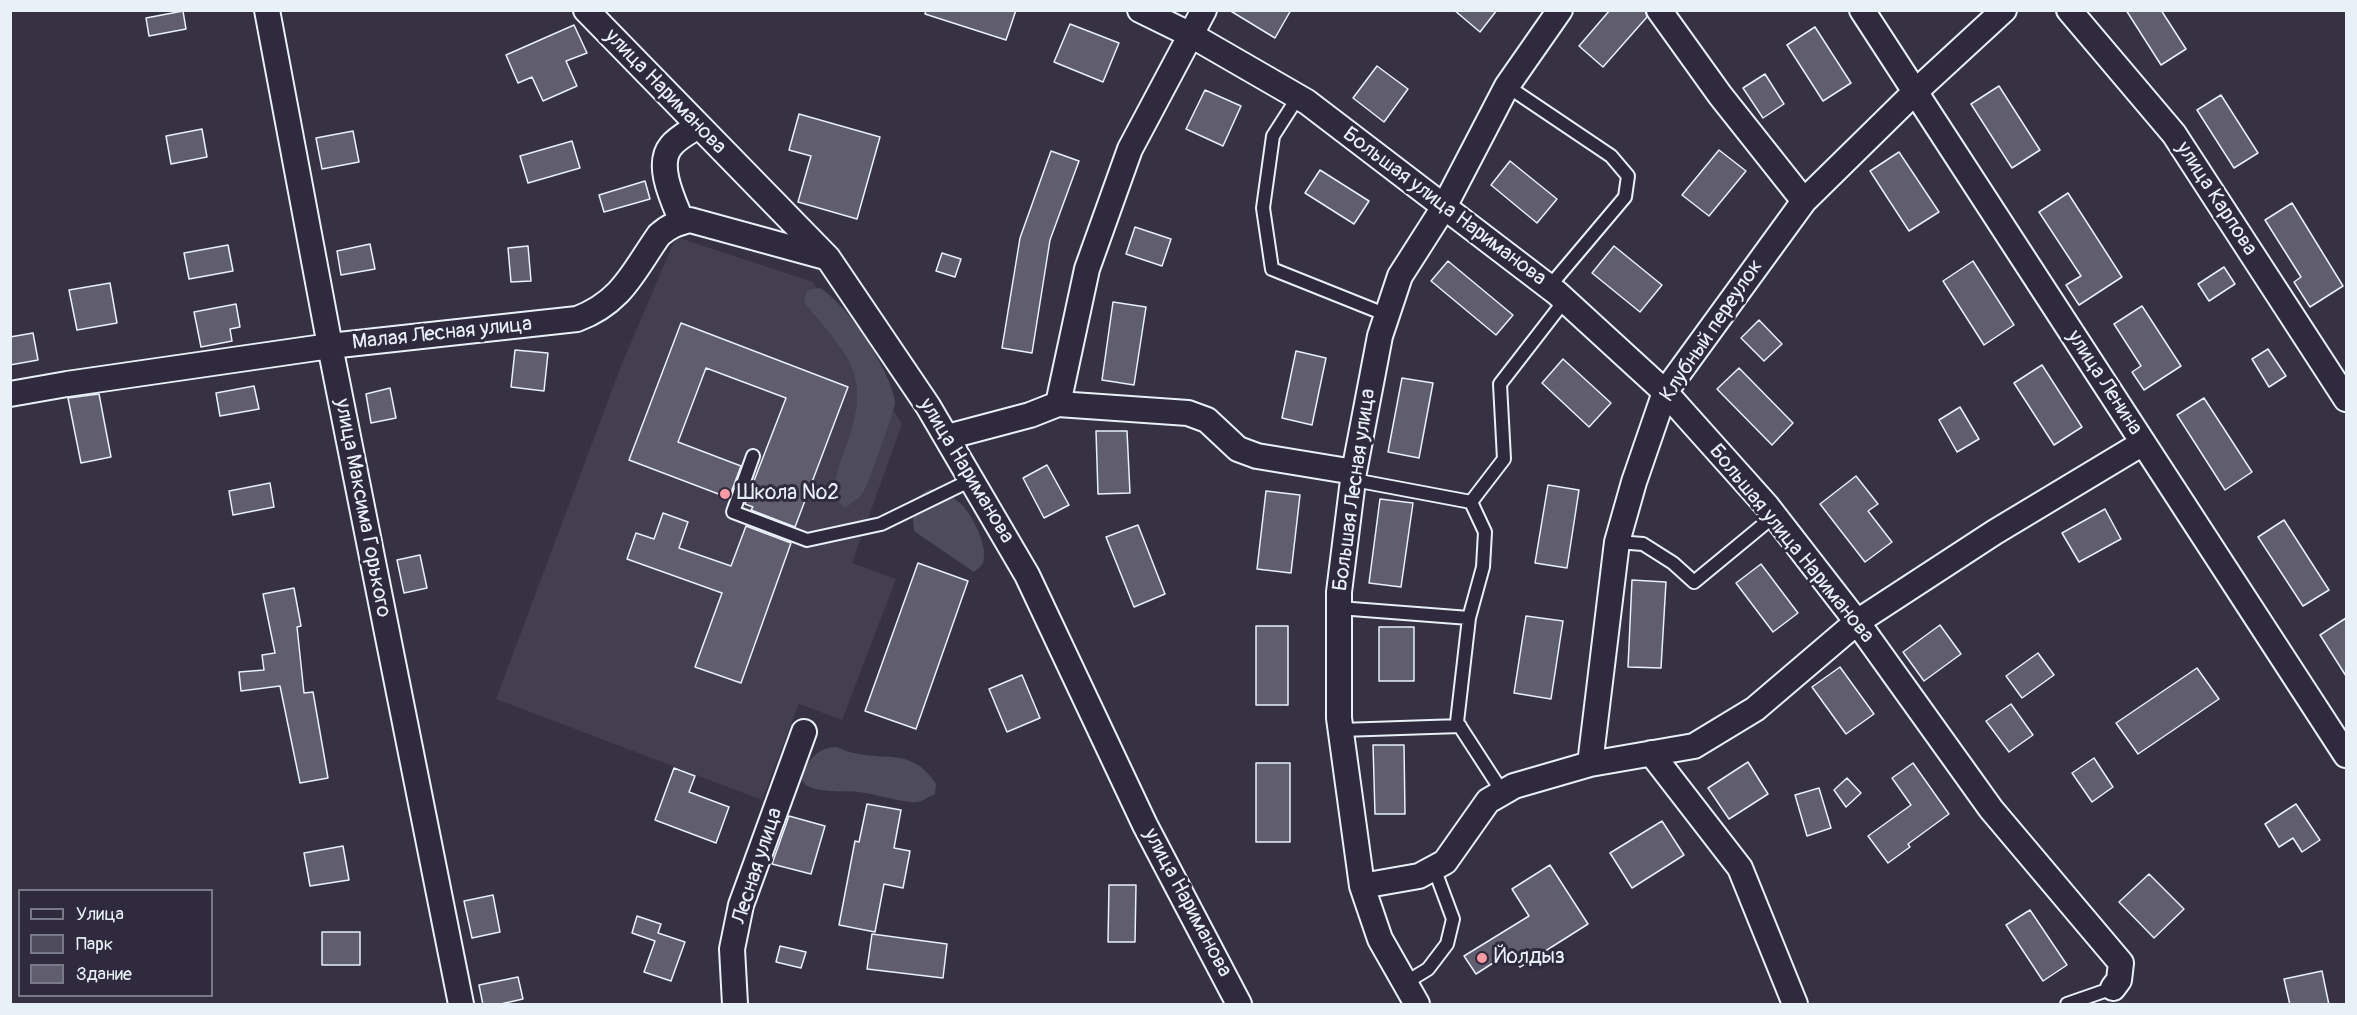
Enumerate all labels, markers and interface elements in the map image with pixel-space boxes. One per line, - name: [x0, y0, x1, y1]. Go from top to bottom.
- street label: улица Нариманова: [599, 24, 731, 160]
- street label: Большая улица Нариманова: [1337, 122, 1551, 292]
- street label: улица Карпова: [2170, 137, 2262, 261]
- street label: Клубный переулок: [1655, 255, 1769, 407]
- street label: Малая Лесная улица: [351, 312, 533, 356]
- street label: улица Ленина: [2061, 326, 2147, 440]
- street label: Большая Лесная улица: [1328, 387, 1382, 593]
- street label: улица Нариманова: [913, 394, 1019, 548]
- street label: улица Максима Горького: [328, 397, 396, 619]
- street label: Большая улица Нариманова: [1703, 440, 1879, 648]
- place label: Школа №2: [737, 481, 839, 507]
- marker: Школа №2: [718, 487, 732, 501]
- street label: Лесная улица: [727, 805, 789, 927]
- street label: улица Нариманова: [1137, 824, 1237, 982]
- legend: [18, 889, 213, 997]
- text: Улица: [76, 903, 124, 926]
- text: Парк: [76, 933, 113, 956]
- place label: Йолдыз: [1494, 945, 1565, 971]
- marker: Йолдыз: [1475, 951, 1489, 965]
- text: Здание: [76, 963, 132, 986]

